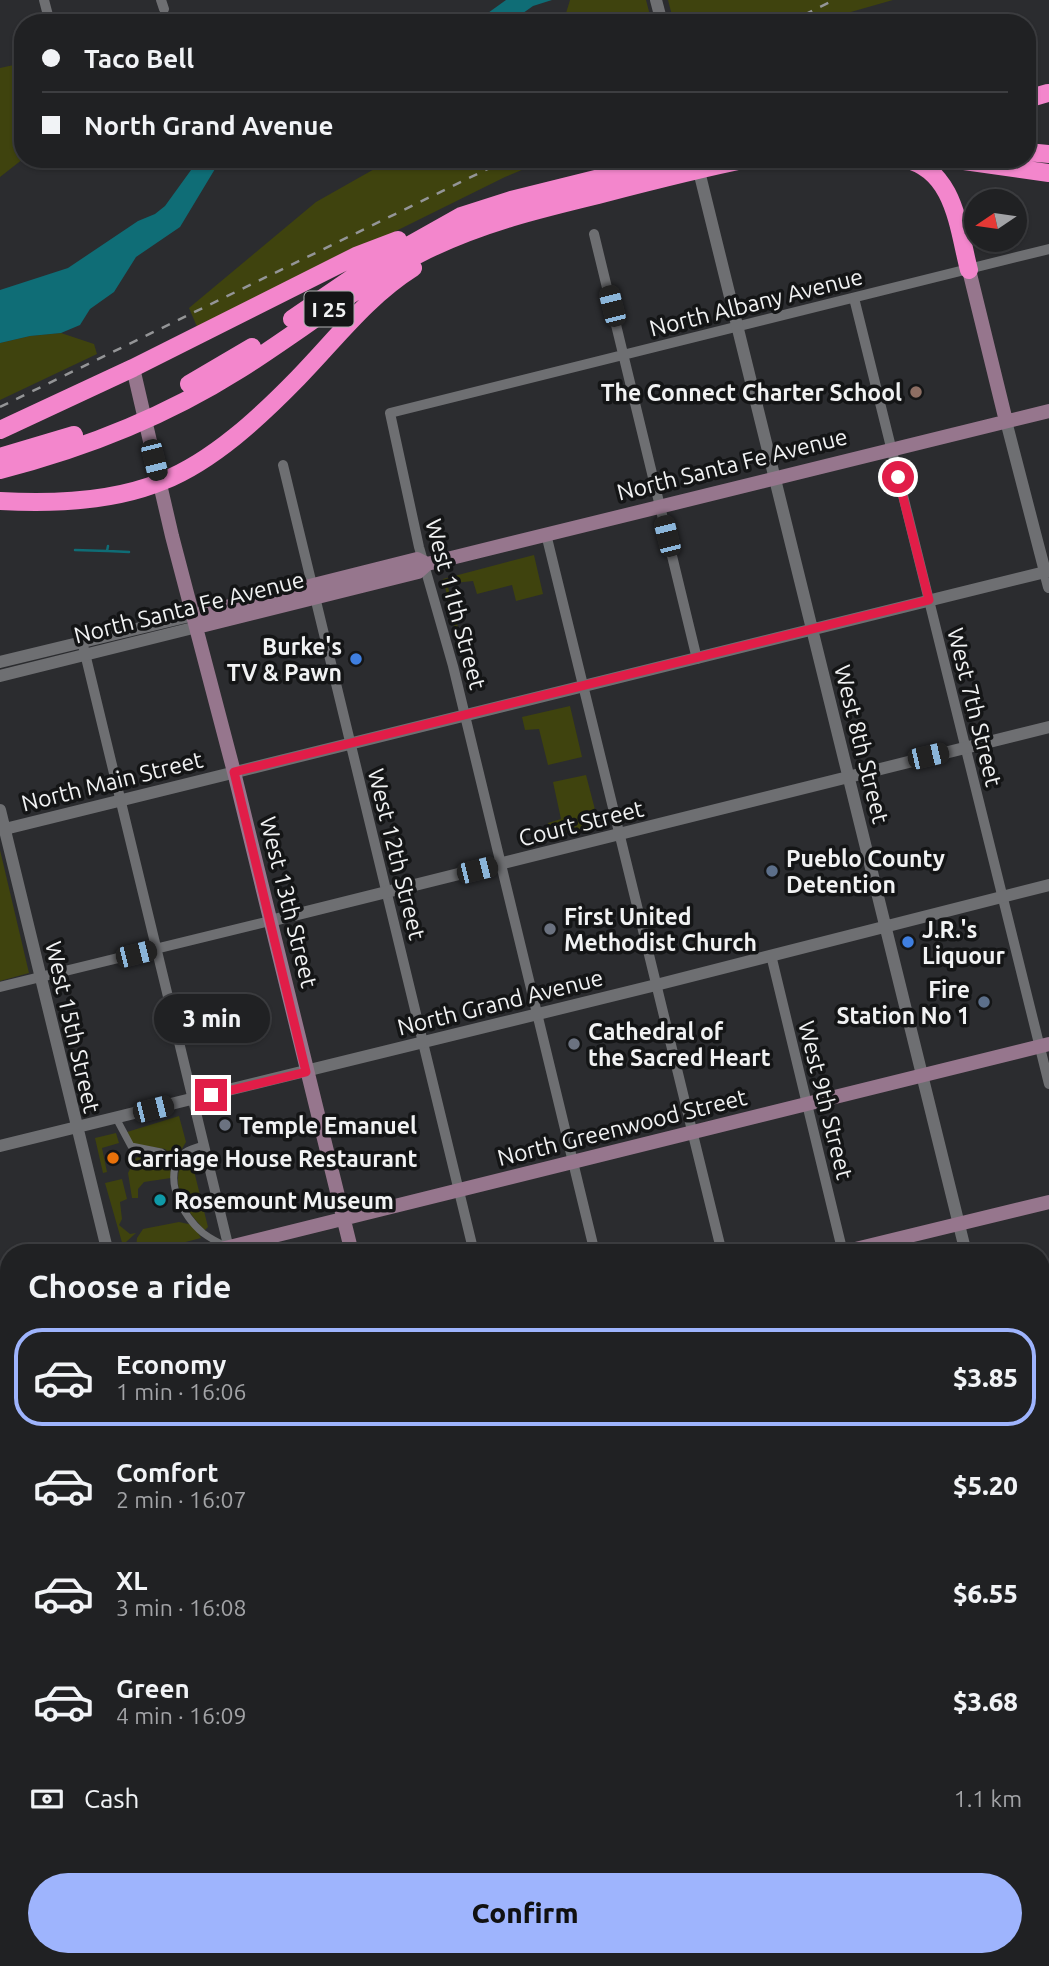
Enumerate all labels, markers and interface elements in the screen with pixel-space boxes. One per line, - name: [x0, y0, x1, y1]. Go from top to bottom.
- text: Taco Bell: [84, 44, 194, 73]
- text: North Grand Avenue: [84, 111, 333, 140]
- north arrow: [964, 189, 1027, 252]
- map controls: [964, 189, 1027, 252]
- street label: North Albany Avenue: [647, 263, 865, 341]
- car: [597, 283, 628, 329]
- road number: I 25: [304, 292, 354, 326]
- place label: The Connect Charter School: [601, 380, 902, 405]
- marker: The Connect Charter School: [908, 384, 924, 400]
- street label: North Santa Fe Avenue: [614, 423, 850, 505]
- car: [139, 437, 170, 483]
- route start: [882, 461, 914, 493]
- car: [652, 513, 683, 559]
- street label: West 11th Street: [421, 516, 491, 692]
- street label: North Santa Fe Avenue: [71, 566, 307, 648]
- street label: West 7th Street: [943, 625, 1007, 789]
- place label: Burke's TV & Pawn: [227, 634, 342, 685]
- marker: Burke's TV & Pawn: [348, 651, 364, 667]
- street label: West 8th Street: [830, 662, 894, 826]
- car: [906, 741, 951, 771]
- street label: North Main Street: [19, 746, 205, 816]
- street label: West 12th Street: [364, 766, 430, 942]
- street label: Court Street: [516, 795, 646, 851]
- street label: West 13th Street: [256, 814, 322, 990]
- place label: Pueblo County Detention: [786, 846, 945, 897]
- car: [455, 855, 500, 885]
- marker: Pueblo County Detention: [764, 863, 780, 879]
- place label: First United Methodist Church: [564, 904, 757, 955]
- place label: J.R.'s Liquour: [922, 917, 1006, 968]
- marker: First United Methodist Church: [542, 921, 558, 937]
- marker: J.R.'s Liquour: [900, 934, 916, 950]
- street label: West 15th Street: [41, 939, 105, 1115]
- car: [114, 939, 159, 969]
- street label: North Grand Avenue: [395, 964, 605, 1040]
- place label: Fire Station No 1: [836, 977, 970, 1028]
- callout: 3 min: [153, 993, 269, 1042]
- marker: Fire Station No 1: [976, 994, 992, 1010]
- text: 3 min: [183, 1006, 241, 1031]
- street label: West 9th Street: [794, 1018, 858, 1182]
- place label: Cathedral of the Sacred Heart: [588, 1019, 771, 1070]
- marker: Cathedral of the Sacred Heart: [566, 1036, 582, 1052]
- route end: [195, 1079, 227, 1111]
- street label: North Greenwood Street: [495, 1084, 749, 1170]
- car: [131, 1094, 176, 1124]
- place label: Temple Emanuel: [239, 1113, 417, 1138]
- marker: Temple Emanuel: [217, 1117, 233, 1133]
- place label: Carriage House Restaurant: [127, 1146, 417, 1171]
- marker: Carriage House Restaurant: [105, 1150, 121, 1166]
- place label: Rosemount Museum: [174, 1188, 394, 1213]
- marker: Rosemount Museum: [152, 1192, 168, 1208]
- text: Choose a ride: [28, 1268, 231, 1304]
- icon: car: [32, 1346, 95, 1409]
- text: Economy: [116, 1350, 226, 1379]
- text: $3.85: [953, 1363, 1018, 1392]
- text: 1 min · 16:06: [116, 1379, 247, 1404]
- icon: car: [32, 1454, 95, 1517]
- text: Comfort: [116, 1458, 219, 1487]
- text: $5.20: [953, 1471, 1018, 1500]
- text: 2 min · 16:07: [116, 1487, 247, 1512]
- icon: car: [32, 1562, 95, 1625]
- text: XL: [116, 1566, 147, 1595]
- text: $6.55: [953, 1579, 1018, 1608]
- text: 3 min · 16:08: [116, 1595, 247, 1620]
- icon: car: [32, 1670, 95, 1733]
- text: Green: [116, 1674, 190, 1703]
- text: $3.68: [953, 1687, 1018, 1716]
- text: 4 min · 16:09: [116, 1703, 247, 1728]
- icon: cash: [28, 1780, 66, 1818]
- text: Cash: [84, 1784, 139, 1813]
- text: 1.1 km: [954, 1786, 1022, 1811]
- button: Confirm: [28, 1873, 1022, 1953]

